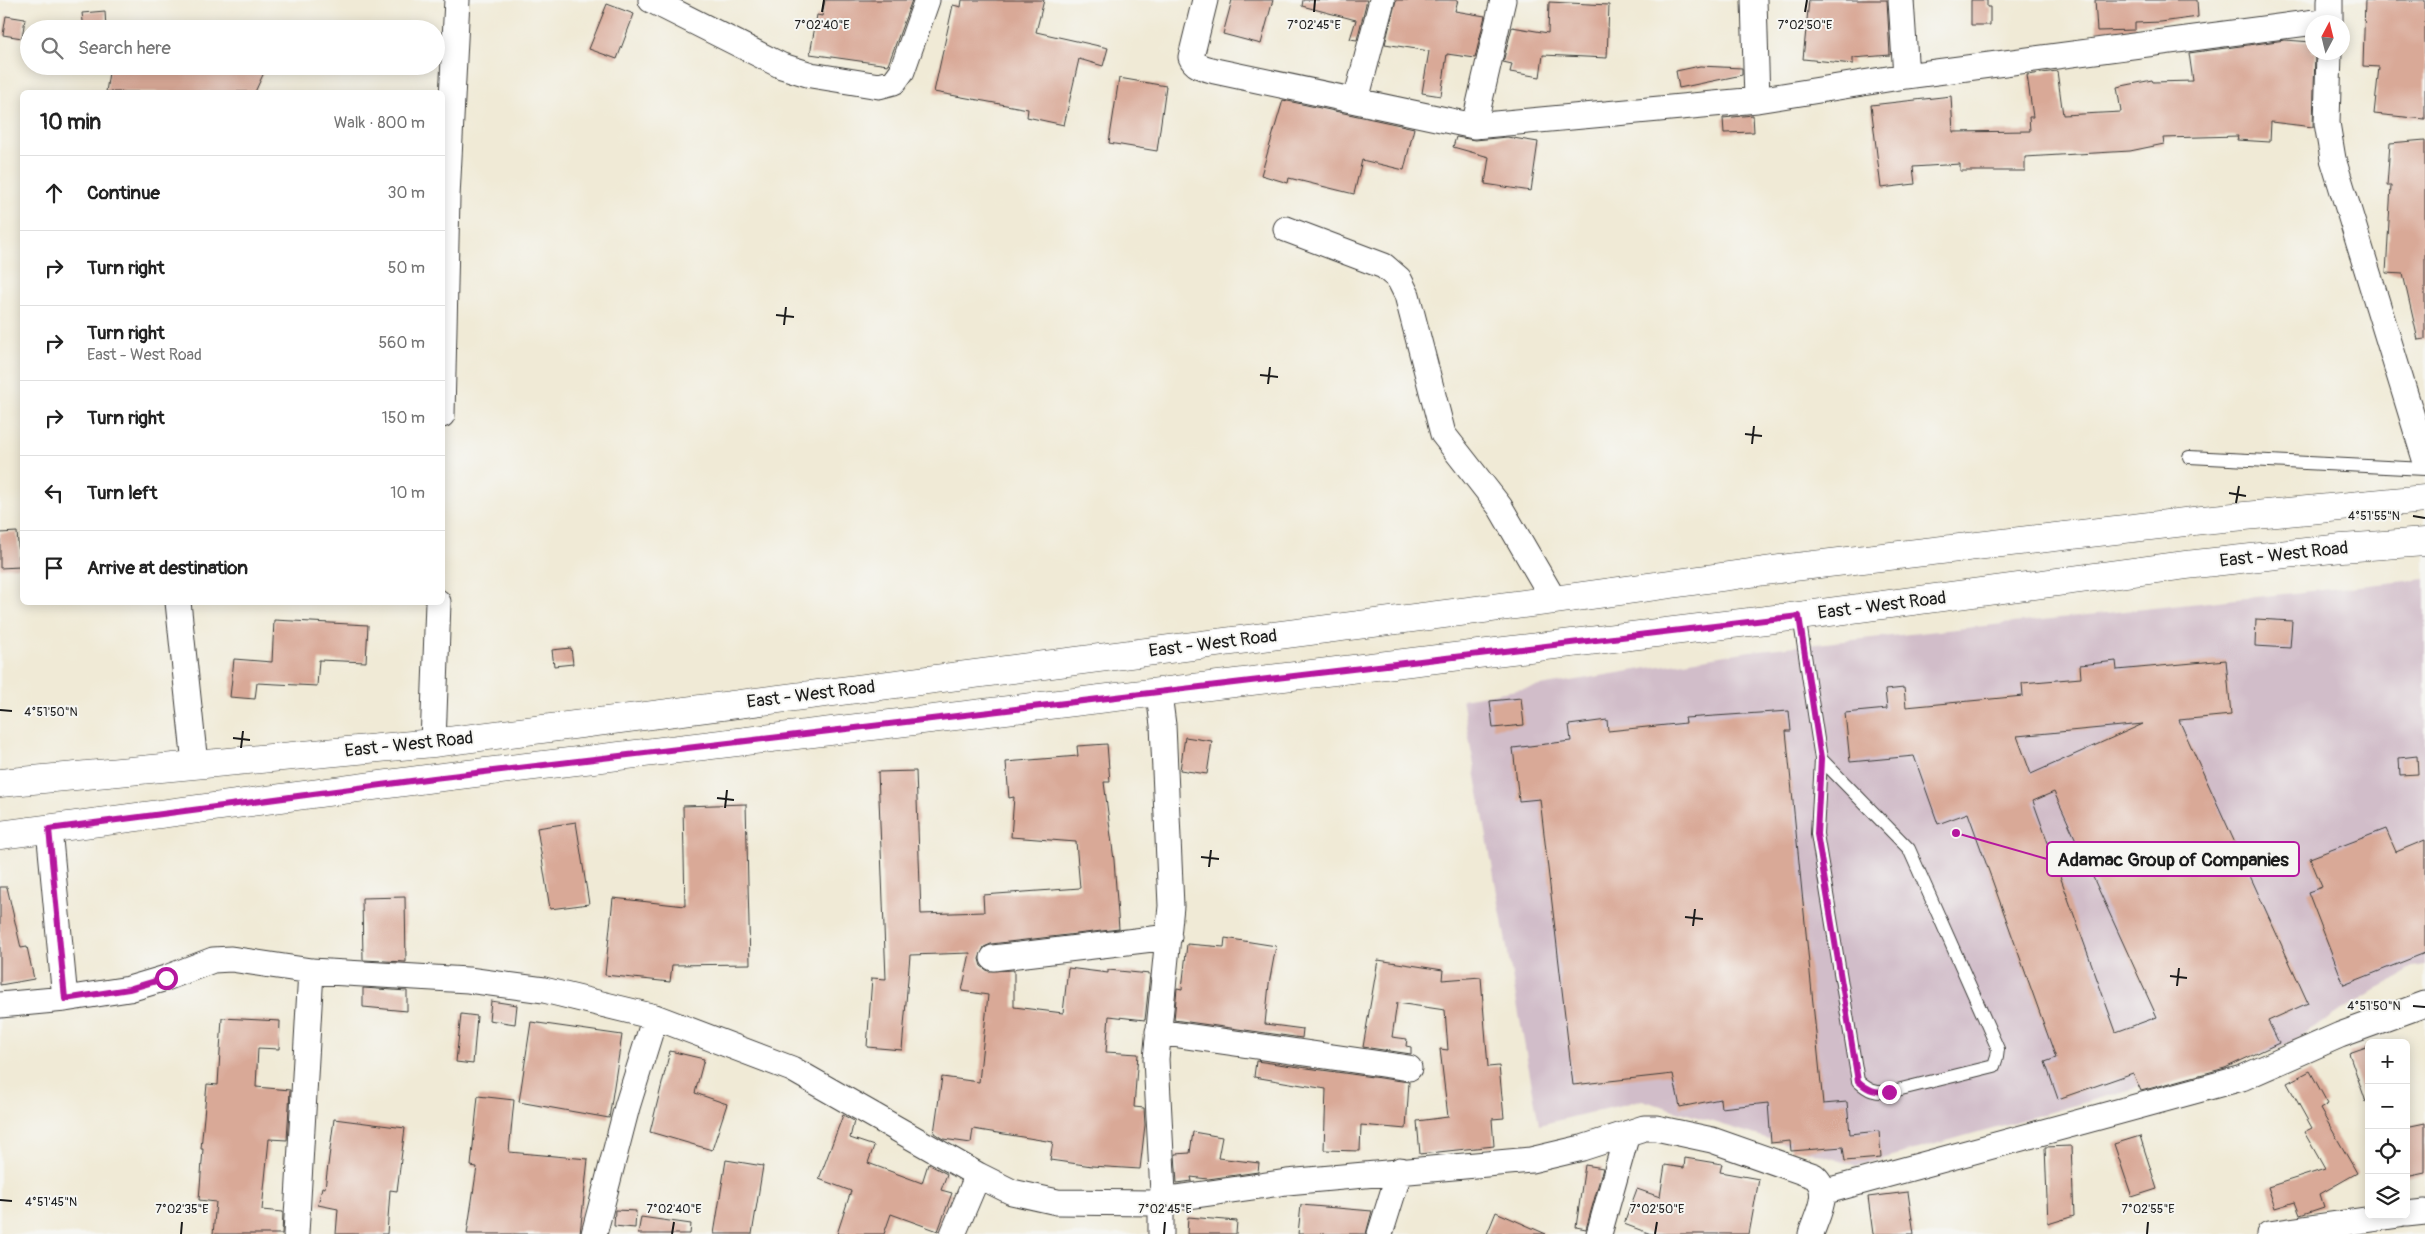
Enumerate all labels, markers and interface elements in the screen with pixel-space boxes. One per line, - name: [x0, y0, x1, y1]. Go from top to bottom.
- north arrow: [2305, 15, 2350, 60]
- text: 7°02'40"E: [794, 18, 850, 33]
- text: 7°02'45"E: [1287, 18, 1341, 33]
- text: 7°02'50"E: [1778, 18, 1832, 33]
- search box: [20, 20, 445, 75]
- icon: search: [38, 34, 66, 62]
- text: Search here: [78, 36, 171, 60]
- text: 10 min: [40, 109, 101, 136]
- text: Walk · 800 m: [334, 113, 425, 133]
- icon: ahead: [40, 179, 68, 207]
- text: Continue: [87, 181, 160, 205]
- text: 30 m: [387, 183, 425, 203]
- icon: right: [40, 254, 68, 282]
- text: Turn right: [87, 256, 165, 280]
- text: 50 m: [388, 258, 425, 278]
- text: Turn right: [87, 321, 165, 345]
- icon: right: [40, 329, 68, 357]
- text: 560 m: [378, 333, 425, 353]
- text: East - West Road: [87, 345, 202, 365]
- icon: right: [40, 404, 68, 432]
- text: Turn right: [87, 406, 165, 430]
- text: 150 m: [381, 408, 425, 428]
- icon: left: [40, 479, 68, 507]
- text: Turn left: [87, 481, 157, 505]
- text: 10 m: [390, 483, 425, 503]
- text: 4°51'55"N: [2348, 509, 2400, 524]
- street label: East - West Road: [2219, 536, 2350, 573]
- icon: arrive: [40, 554, 68, 582]
- text: Arrive at destination: [87, 556, 248, 580]
- street label: East - West Road: [1817, 586, 1948, 625]
- street label: East - West Road: [1148, 624, 1279, 663]
- street label: East - West Road: [746, 675, 877, 714]
- text: 4°51'50"N: [24, 705, 78, 720]
- street label: East - West Road: [344, 726, 475, 763]
- callout: Adamac Group of Companies: [2047, 842, 2299, 876]
- text: Adamac Group of Companies: [2057, 848, 2289, 872]
- route start: [155, 967, 178, 990]
- text: 4°51'50"N: [2347, 999, 2401, 1014]
- map controls: [2365, 1039, 2410, 1219]
- button: +: [2365, 1039, 2410, 1084]
- route end: [1878, 1081, 1901, 1104]
- button: −: [2365, 1084, 2410, 1129]
- button: locate: [2365, 1129, 2410, 1174]
- button: layers: [2365, 1174, 2410, 1219]
- text: 4°51'45"N: [25, 1195, 77, 1210]
- text: 7°02'35"E: [155, 1202, 209, 1217]
- text: 7°02'40"E: [646, 1202, 702, 1217]
- text: 7°02'45"E: [1138, 1202, 1192, 1217]
- text: 7°02'50"E: [1630, 1202, 1684, 1217]
- text: 7°02'55"E: [2121, 1202, 2175, 1217]

